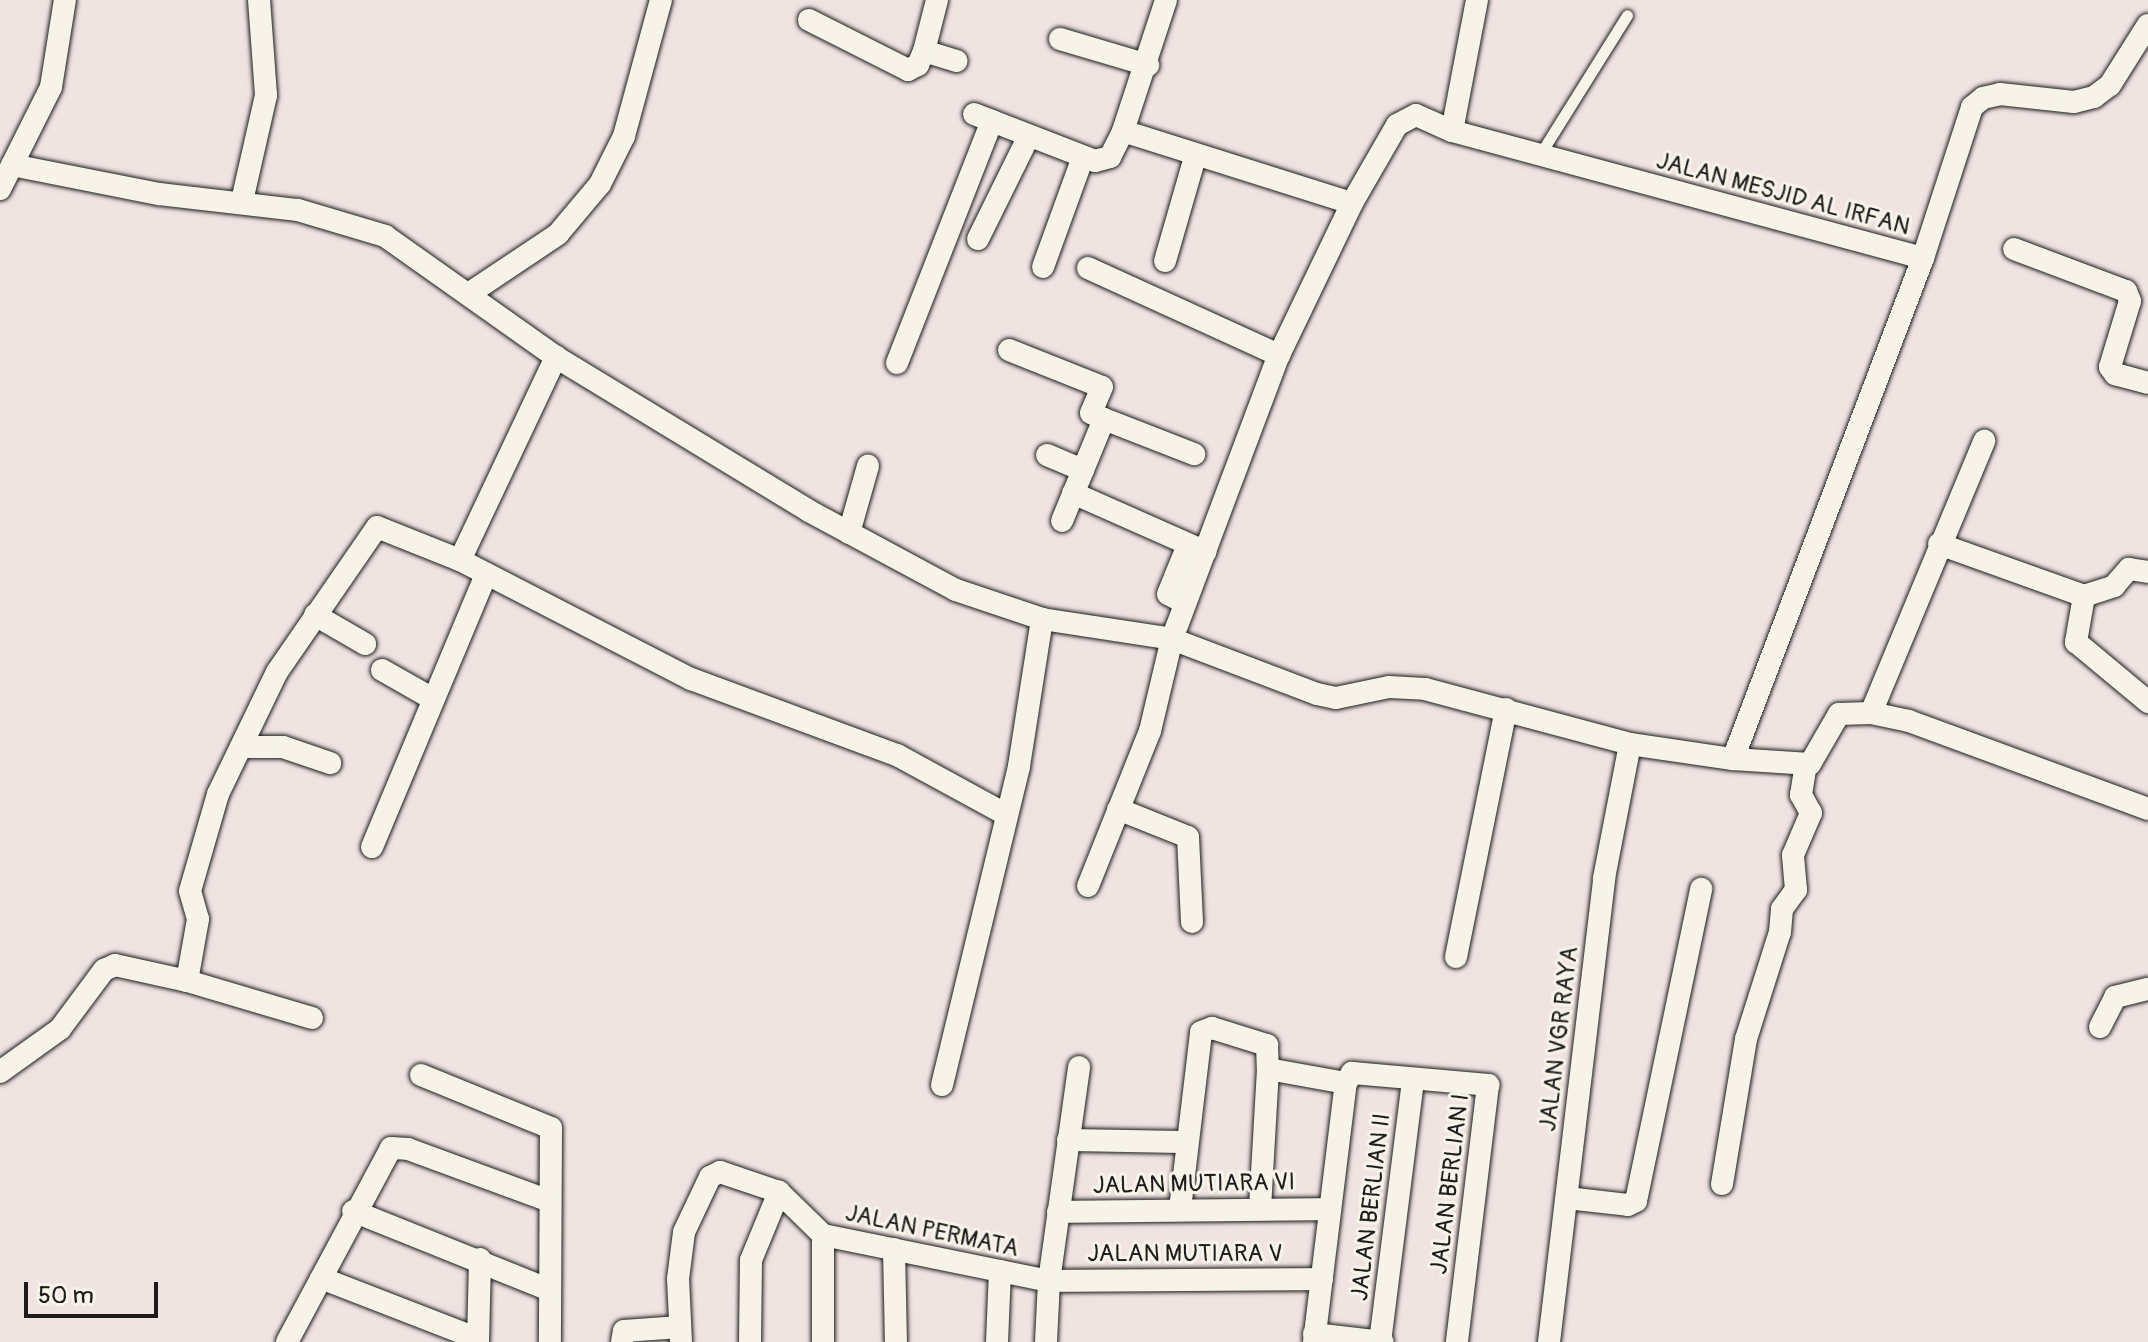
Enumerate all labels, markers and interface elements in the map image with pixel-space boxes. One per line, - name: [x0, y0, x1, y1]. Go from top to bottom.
- street label: JALAN MESJID AL IRFAN: [1653, 146, 1913, 242]
- street label: JALAN VGR RAYA: [1533, 945, 1585, 1133]
- street label: JALAN BERLIAN I: [1425, 1092, 1475, 1276]
- street label: JALAN BERLIAN II: [1345, 1112, 1397, 1302]
- street label: JALAN MUTIARA VI: [1093, 1168, 1295, 1200]
- street label: JALAN PERMATA: [843, 1199, 1021, 1263]
- street label: JALAN MUTIARA V: [1087, 1240, 1283, 1268]
- scale bar: [28, 1266, 162, 1316]
- text: 50 m: [38, 1281, 94, 1310]

